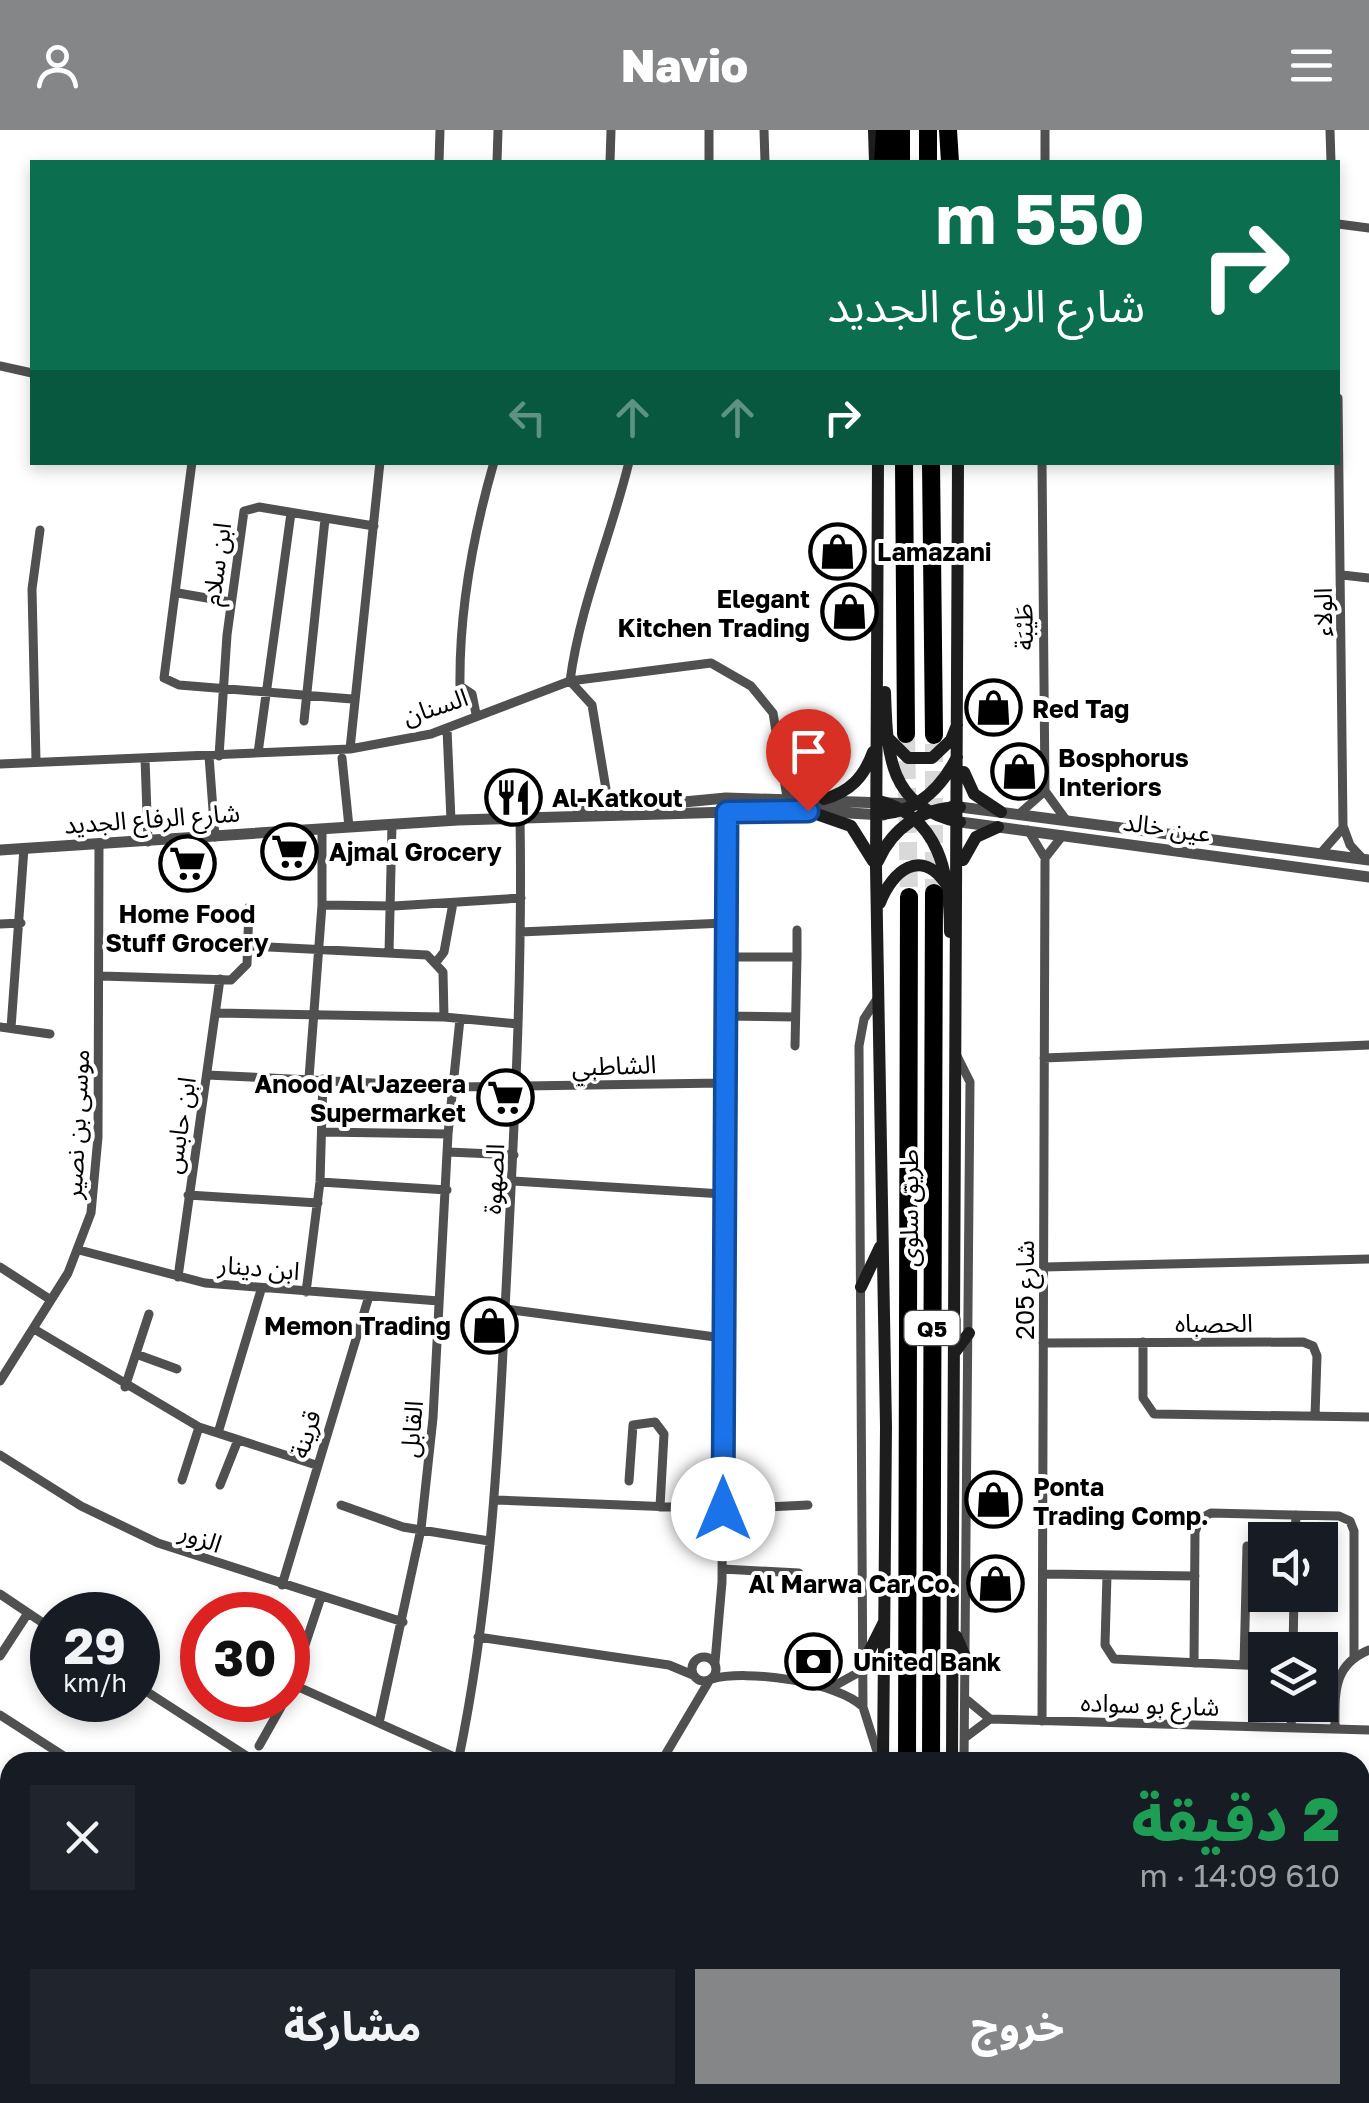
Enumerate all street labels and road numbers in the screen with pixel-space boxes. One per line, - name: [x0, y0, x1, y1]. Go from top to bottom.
- street label: ابن سلام: [195, 520, 242, 608]
- street label: الولاء: [1307, 587, 1338, 637]
- street label: طَيْبَة: [1007, 603, 1039, 651]
- street label: السنان: [398, 681, 472, 731]
- street label: شارع الرفاع الجديد: [63, 796, 241, 844]
- street label: عين خالد: [1121, 806, 1213, 848]
- street label: موسى بن نصير: [57, 1048, 95, 1201]
- street label: الشاطبي: [571, 1048, 657, 1087]
- street label: ابن حابس: [156, 1074, 202, 1176]
- street label: الصهوة: [476, 1143, 510, 1215]
- street label: طريق سلوى: [893, 1149, 925, 1267]
- street label: شارع 205: [1009, 1240, 1044, 1340]
- street label: ابن دينار: [216, 1248, 301, 1286]
- street label: الحصباه: [1175, 1307, 1253, 1338]
- road number: Q5: [904, 1311, 960, 1345]
- street label: القابل: [393, 1399, 429, 1459]
- street label: قرينة: [283, 1406, 327, 1462]
- street label: الزور: [175, 1515, 226, 1559]
- street label: شارع بو سواده: [1080, 1686, 1220, 1726]

